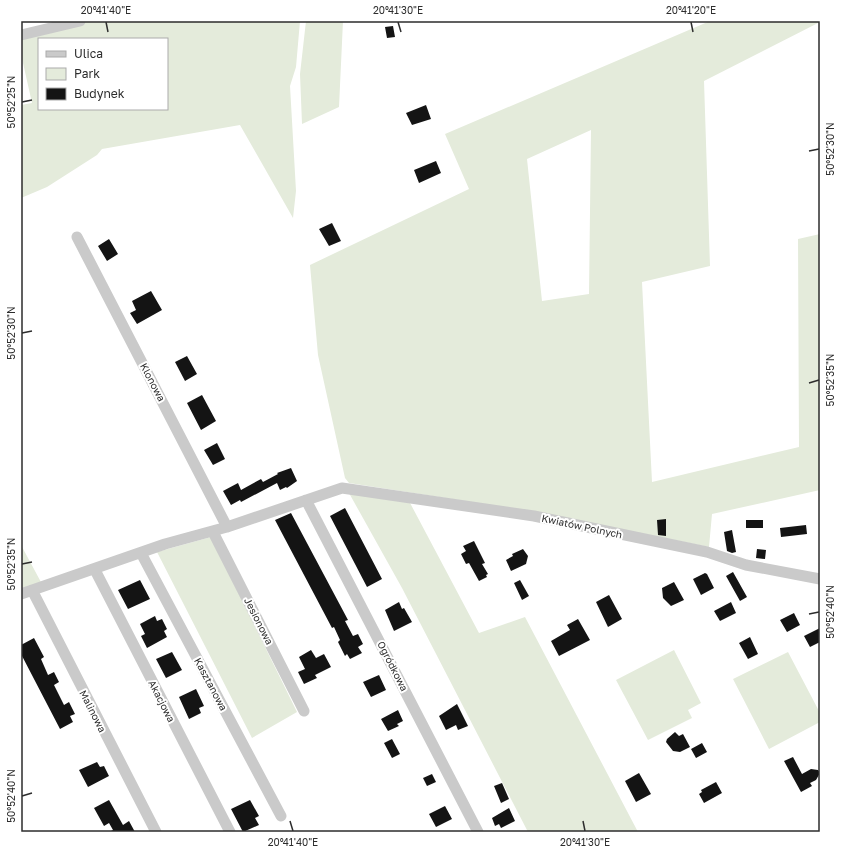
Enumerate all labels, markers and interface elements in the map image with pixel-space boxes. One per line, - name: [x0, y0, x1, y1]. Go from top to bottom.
- text: 20°41'40"E: [81, 4, 131, 16]
- text: 20°41'30"E: [373, 4, 423, 16]
- text: 20°41'20"E: [666, 4, 716, 16]
- legend: [38, 38, 168, 110]
- text: Ulica: [74, 46, 103, 61]
- text: Park: [74, 66, 100, 81]
- text: 50°52'25"N: [5, 76, 17, 128]
- text: Budynek: [74, 86, 125, 101]
- text: 50°52'30"N: [824, 122, 836, 176]
- text: 50°52'30"N: [5, 306, 17, 360]
- text: 50°52'35"N: [824, 354, 836, 406]
- street label: Klonowa: [138, 361, 168, 403]
- street label: Kwiatów Polnych: [541, 512, 623, 540]
- text: 50°52'35"N: [5, 538, 17, 590]
- text: 50°52'40"N: [824, 585, 836, 639]
- street label: Jesionowa: [242, 596, 276, 646]
- street label: Ogródkowa: [375, 639, 411, 693]
- street label: Kasztanowa: [192, 655, 230, 713]
- street label: Akacjowa: [146, 678, 178, 724]
- street label: Malinowa: [77, 688, 109, 734]
- text: 50°52'40"N: [5, 769, 17, 823]
- text: 20°41'40"E: [268, 836, 318, 848]
- text: 20°41'30"E: [560, 836, 610, 848]

